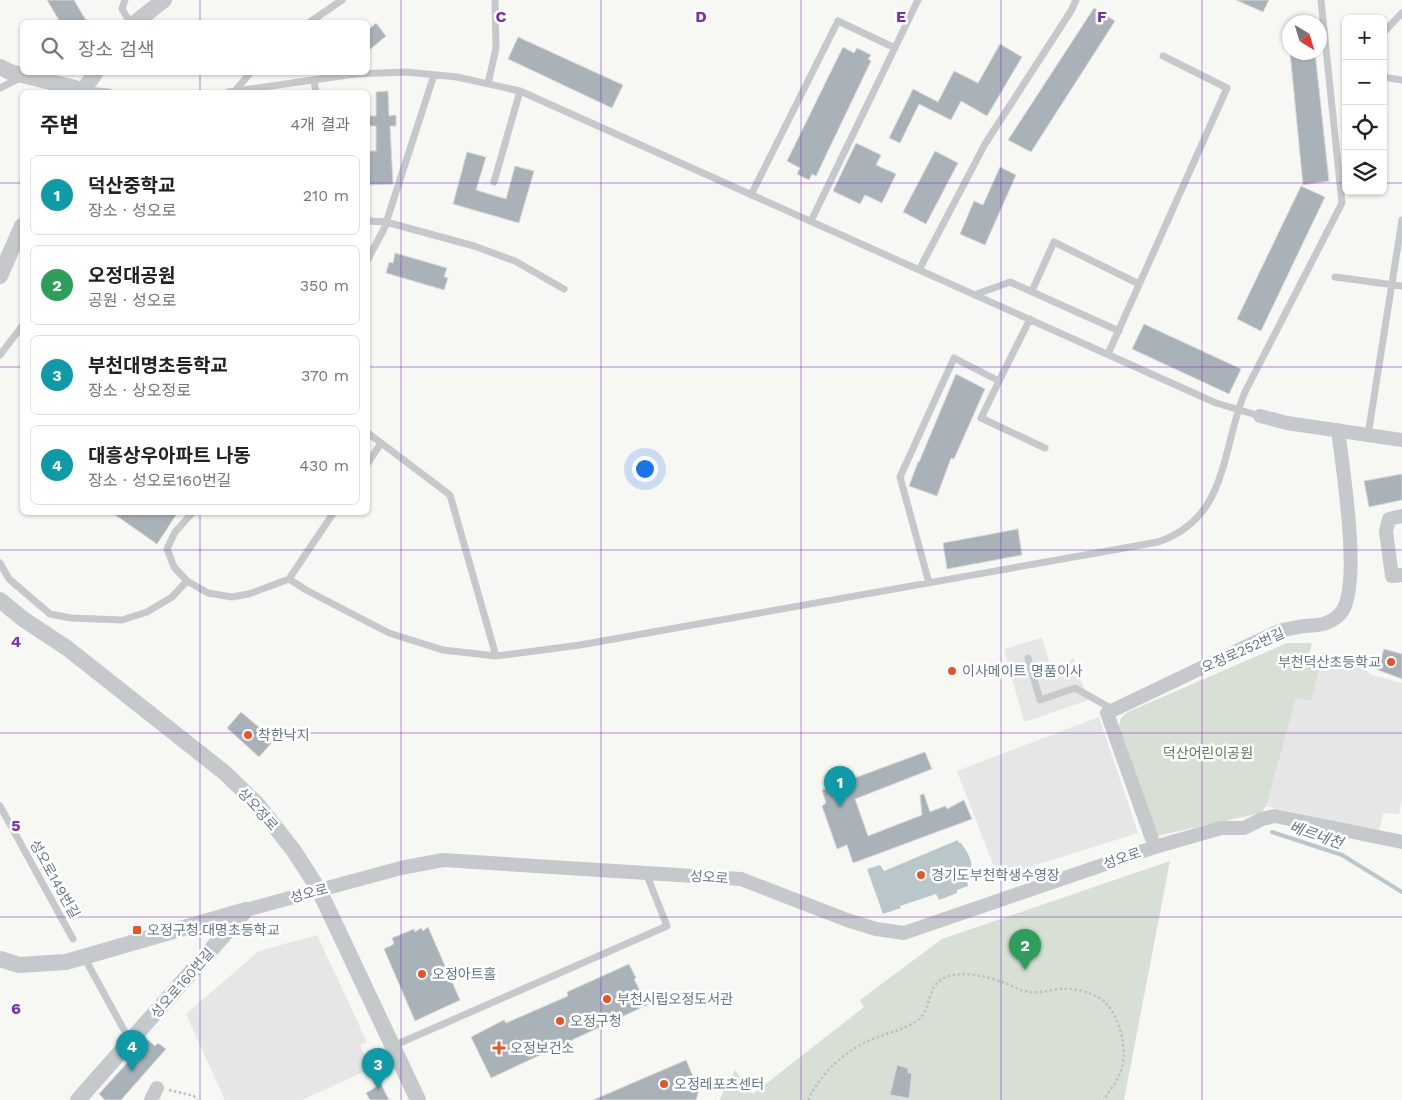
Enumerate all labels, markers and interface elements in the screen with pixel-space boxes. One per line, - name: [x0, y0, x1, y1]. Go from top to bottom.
- text: C: [496, 7, 507, 26]
- text: D: [695, 7, 707, 26]
- text: E: [896, 7, 906, 26]
- text: F: [1097, 7, 1107, 26]
- north arrow: [1282, 15, 1327, 60]
- map controls: [1342, 15, 1387, 195]
- button: +: [1342, 15, 1387, 60]
- search box: [20, 20, 370, 75]
- icon: search: [38, 34, 66, 62]
- text: 장소 검색: [78, 38, 154, 61]
- button: −: [1342, 60, 1387, 105]
- button: locate: [1342, 105, 1387, 150]
- text: 주변: [40, 112, 79, 137]
- text: 4개 결과: [291, 115, 350, 134]
- button: layers: [1342, 150, 1387, 195]
- text: 덕산중학교: [88, 174, 175, 197]
- text: 1: [54, 186, 60, 205]
- text: 210 m: [303, 186, 349, 205]
- text: 장소 · 성오로: [88, 201, 176, 220]
- text: 오정대공원: [88, 264, 175, 287]
- text: 2: [52, 276, 62, 295]
- text: 350 m: [300, 276, 349, 295]
- text: 공원 · 성오로: [88, 291, 176, 310]
- text: 부천대명초등학교: [88, 354, 228, 377]
- text: 3: [52, 366, 62, 385]
- text: 370 m: [301, 366, 349, 385]
- text: 장소 · 상오정로: [88, 381, 191, 400]
- text: 대흥상우아파트 나동: [88, 444, 251, 467]
- text: 4: [52, 456, 62, 475]
- text: 430 m: [299, 456, 349, 475]
- your location: [632, 456, 658, 482]
- text: 장소 · 성오로160번길: [88, 471, 232, 490]
- street label: 오정로252번길: [1199, 625, 1287, 675]
- text: 4: [11, 632, 21, 651]
- place label: 부천덕산초등학교: [1278, 654, 1381, 670]
- marker: 부천덕산초등학교: [1385, 656, 1397, 668]
- place label: 이사메이트 명품이사: [962, 663, 1083, 679]
- marker: 이사메이트 명품이사: [946, 665, 958, 677]
- place label: 착한낙지: [258, 727, 310, 743]
- marker: 착한낙지: [242, 729, 254, 741]
- park label: 덕산어린이공원: [1163, 745, 1253, 761]
- pin: 1: [824, 766, 856, 807]
- street label: 상오정로: [235, 784, 281, 834]
- text: 5: [11, 816, 21, 835]
- water label: 베르네천: [1287, 818, 1347, 853]
- street label: 성오로149번길: [27, 837, 83, 921]
- street label: 성오로: [1101, 844, 1143, 872]
- place label: 경기도부천학생수영장: [931, 867, 1060, 883]
- street label: 성오로: [689, 868, 729, 886]
- marker: 경기도부천학생수영장: [915, 869, 927, 881]
- street label: 성오로: [288, 880, 330, 906]
- place label: 오정구청.대명초등학교: [147, 922, 280, 938]
- marker: 오정구청.대명초등학교: [131, 924, 143, 936]
- pin: 2: [1009, 929, 1041, 970]
- street label: 성오로160번길: [147, 945, 217, 1021]
- place label: 오정아트홀: [432, 966, 497, 982]
- marker: 오정아트홀: [416, 968, 428, 980]
- place label: 부천시립오정도서관: [617, 991, 733, 1007]
- marker: 부천시립오정도서관: [601, 993, 613, 1005]
- text: 6: [11, 999, 21, 1018]
- place label: 오정구청: [570, 1013, 622, 1029]
- marker: 오정구청: [554, 1015, 566, 1027]
- pin: 4: [116, 1030, 148, 1071]
- place label: 오정보건소: [510, 1040, 575, 1056]
- marker: 오정보건소: [492, 1041, 506, 1055]
- pin: 3: [362, 1048, 394, 1089]
- place label: 오정레포츠센터: [674, 1076, 764, 1092]
- marker: 오정레포츠센터: [658, 1078, 670, 1090]

